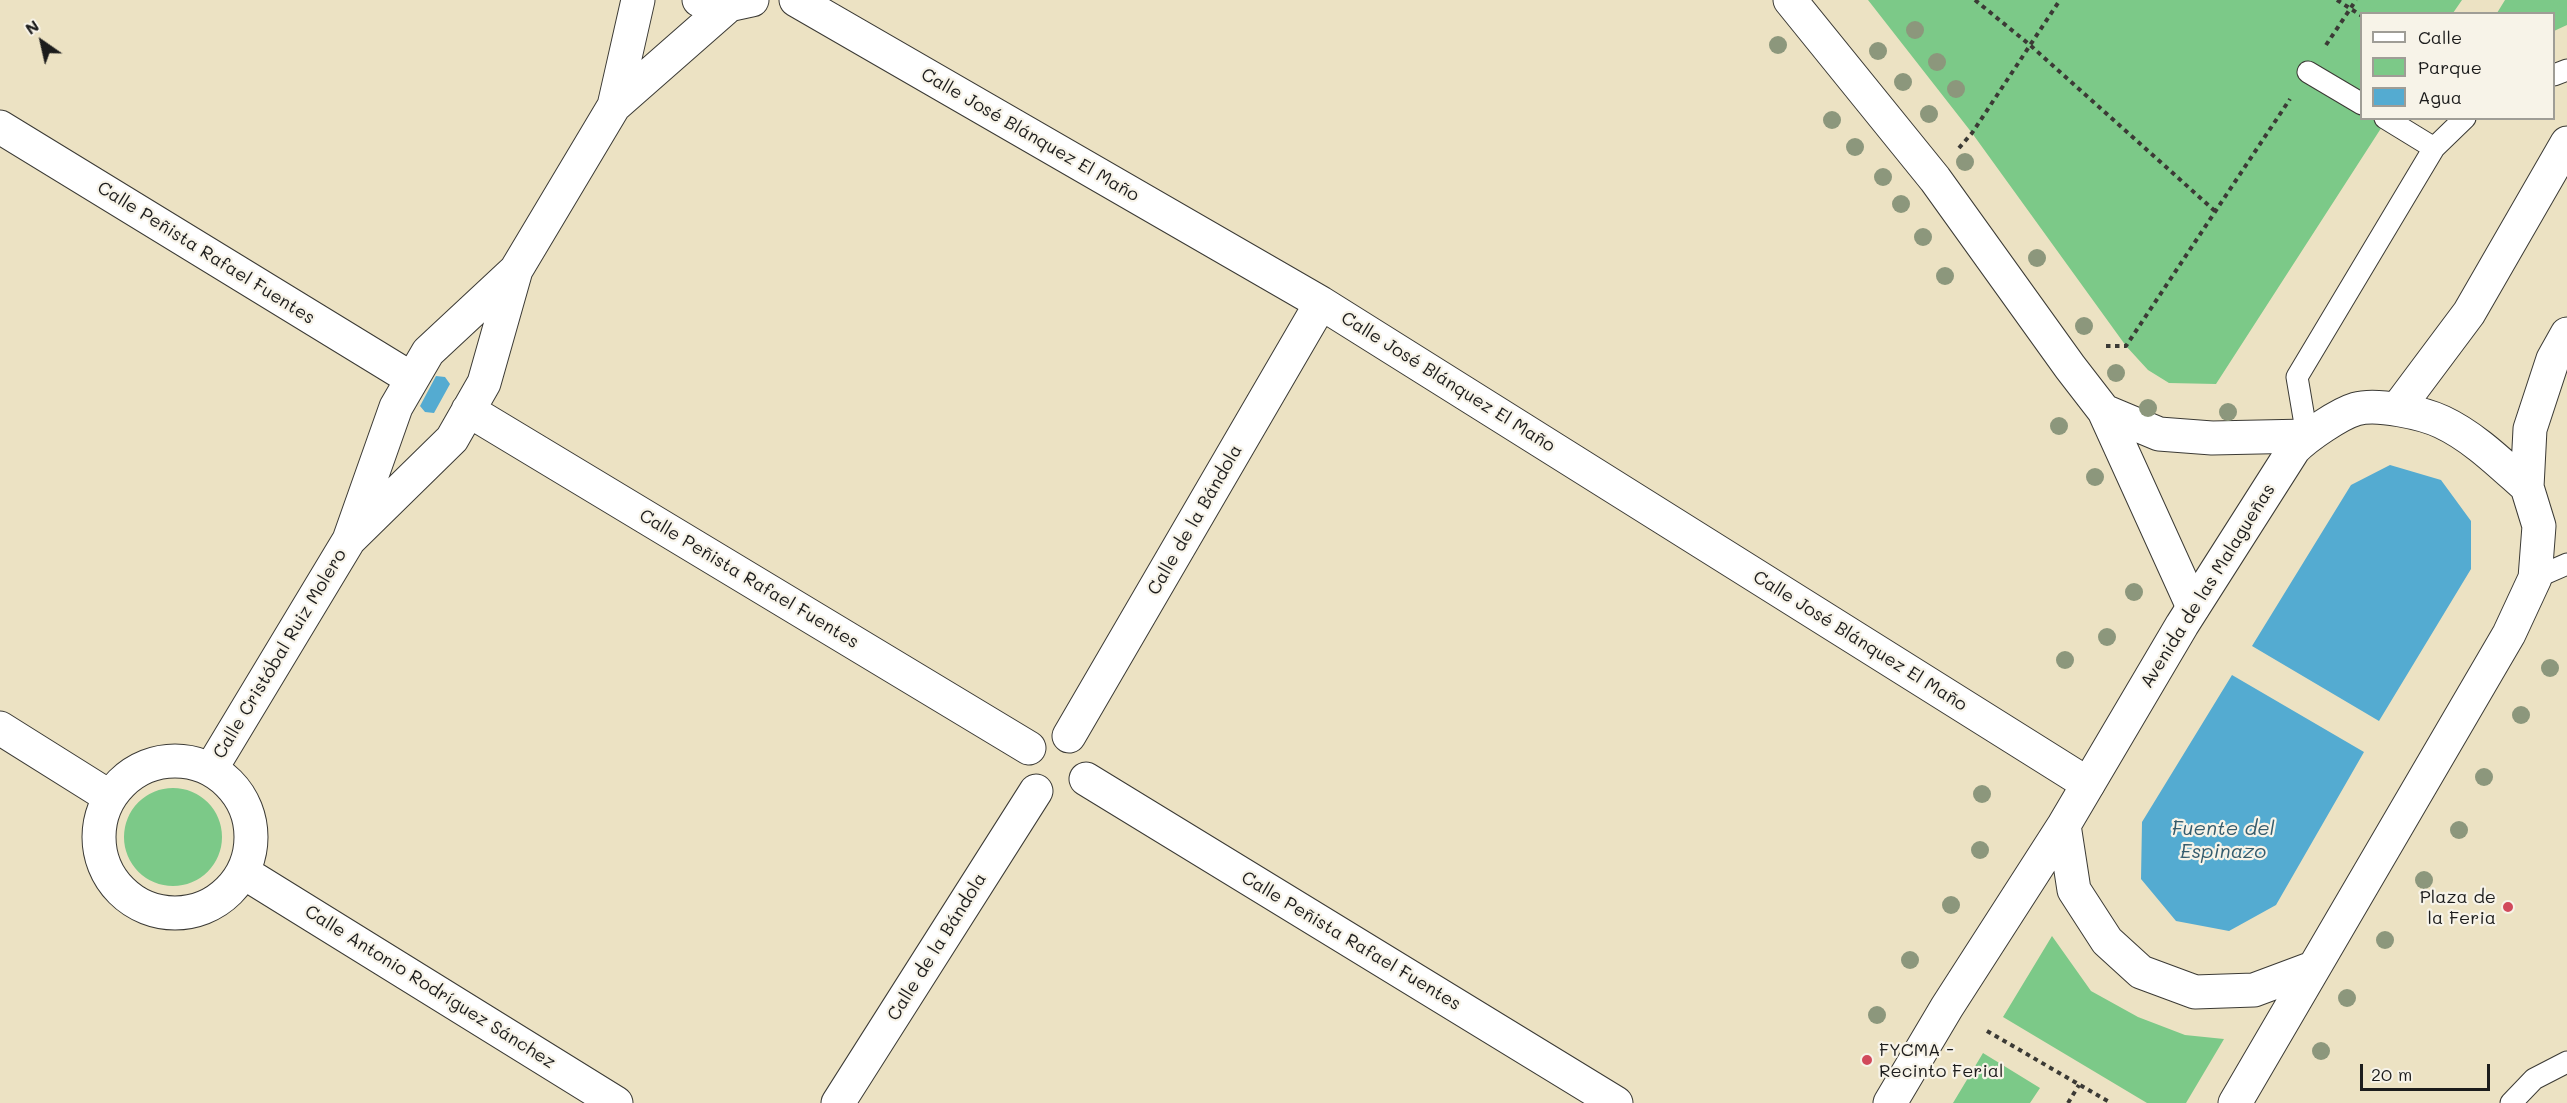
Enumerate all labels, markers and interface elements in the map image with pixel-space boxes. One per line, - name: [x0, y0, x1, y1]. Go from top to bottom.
- north arrow: [12, 12, 72, 72]
- legend: [2360, 12, 2555, 120]
- text: N: [21, 15, 43, 39]
- text: Calle: [2418, 25, 2462, 49]
- text: Parque: [2418, 55, 2482, 79]
- street label: Calle José Blánquez El Maño: [917, 64, 1143, 206]
- text: Agua: [2418, 85, 2462, 109]
- street label: Calle Peñista Rafael Fuentes: [93, 177, 319, 329]
- street label: Calle José Blánquez El Maño: [1337, 307, 1559, 457]
- street label: Calle de la Bándola: [1143, 441, 1247, 599]
- street label: Avenida de las Malagueñas: [2136, 480, 2280, 692]
- street label: Calle Peñista Rafael Fuentes: [635, 505, 863, 653]
- street label: Calle Cristóbal Ruiz Molero: [209, 545, 351, 763]
- street label: Calle José Blánquez El Maño: [1749, 566, 1971, 716]
- water label: Fuente del Espinazo: [2171, 817, 2275, 864]
- street label: Calle Peñista Rafael Fuentes: [1237, 867, 1465, 1015]
- street label: Calle de la Bándola: [883, 869, 991, 1025]
- place label: Plaza de la Feria: [2420, 886, 2496, 928]
- marker: Plaza de la Feria: [2501, 900, 2515, 914]
- street label: Calle Antonio Rodríguez Sánchez: [301, 901, 559, 1073]
- place label: FYCMA - Recinto Ferial: [1879, 1039, 2004, 1082]
- scale bar: [2363, 1052, 2494, 1090]
- marker: FYCMA - Recinto Ferial: [1860, 1053, 1874, 1067]
- text: 20 m: [2371, 1062, 2412, 1086]

